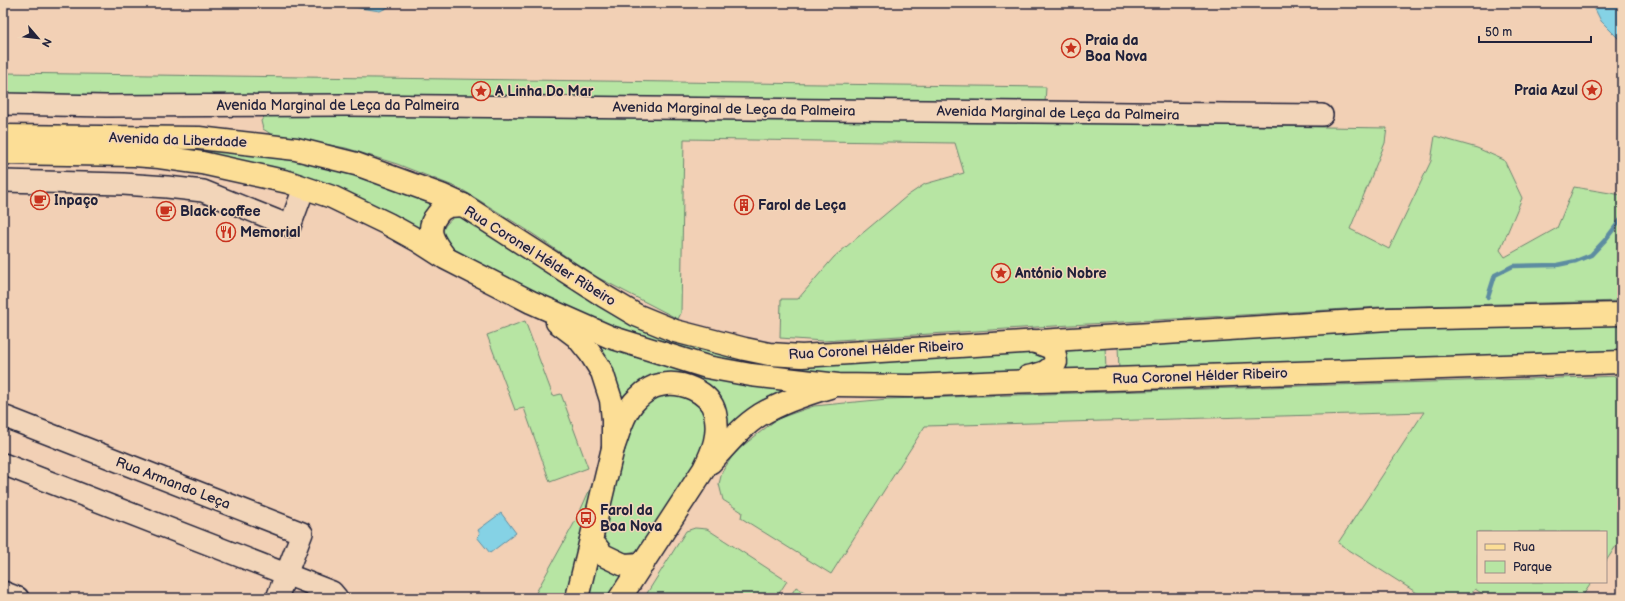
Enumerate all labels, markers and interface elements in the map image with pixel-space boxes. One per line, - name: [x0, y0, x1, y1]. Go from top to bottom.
- north arrow: [18, 18, 58, 58]
- scale bar: [1479, 18, 1591, 44]
- text: 50 m: [1485, 25, 1512, 40]
- place label: Praia da Boa Nova: [1085, 32, 1147, 65]
- text: N: [39, 36, 54, 49]
- place icon: Praia da Boa Nova: [1060, 37, 1082, 59]
- place icon: Praia Azul: [1581, 79, 1603, 101]
- place icon: A Linha Do Mar: [470, 80, 492, 102]
- place label: Praia Azul: [1514, 82, 1578, 99]
- place label: A Linha Do Mar: [494, 83, 594, 100]
- street label: Avenida Marginal de Leça da Palmeira: [217, 97, 460, 114]
- street label: Avenida Marginal de Leça da Palmeira: [612, 98, 856, 120]
- street label: Avenida Marginal de Leça da Palmeira: [936, 102, 1180, 124]
- street label: Avenida da Liberdade: [109, 129, 247, 151]
- cafe icon: Inpaço: [29, 189, 51, 211]
- place label: Inpaço: [54, 192, 98, 209]
- building icon: Farol de Leça: [733, 194, 755, 216]
- place label: Farol de Leça: [758, 197, 846, 214]
- cafe icon: Black coffee: [155, 200, 177, 222]
- street label: Rua Coronel Hélder Ribeiro: [461, 202, 619, 310]
- place label: Black coffee: [180, 203, 260, 220]
- restaurant icon: Memorial: [215, 221, 237, 243]
- place label: Memorial: [240, 224, 301, 241]
- place icon: António Nobre: [990, 262, 1012, 284]
- place label: António Nobre: [1014, 265, 1107, 282]
- street label: Rua Coronel Hélder Ribeiro: [788, 337, 964, 363]
- street label: Rua Coronel Hélder Ribeiro: [1112, 364, 1288, 388]
- street label: Rua Armando Leça: [113, 453, 233, 513]
- place label: Farol da Boa Nova: [600, 502, 662, 535]
- bus stop icon: Farol da Boa Nova: [575, 507, 597, 529]
- legend: [1477, 531, 1607, 583]
- text: Rua: [1513, 540, 1535, 555]
- text: Parque: [1513, 560, 1552, 575]

